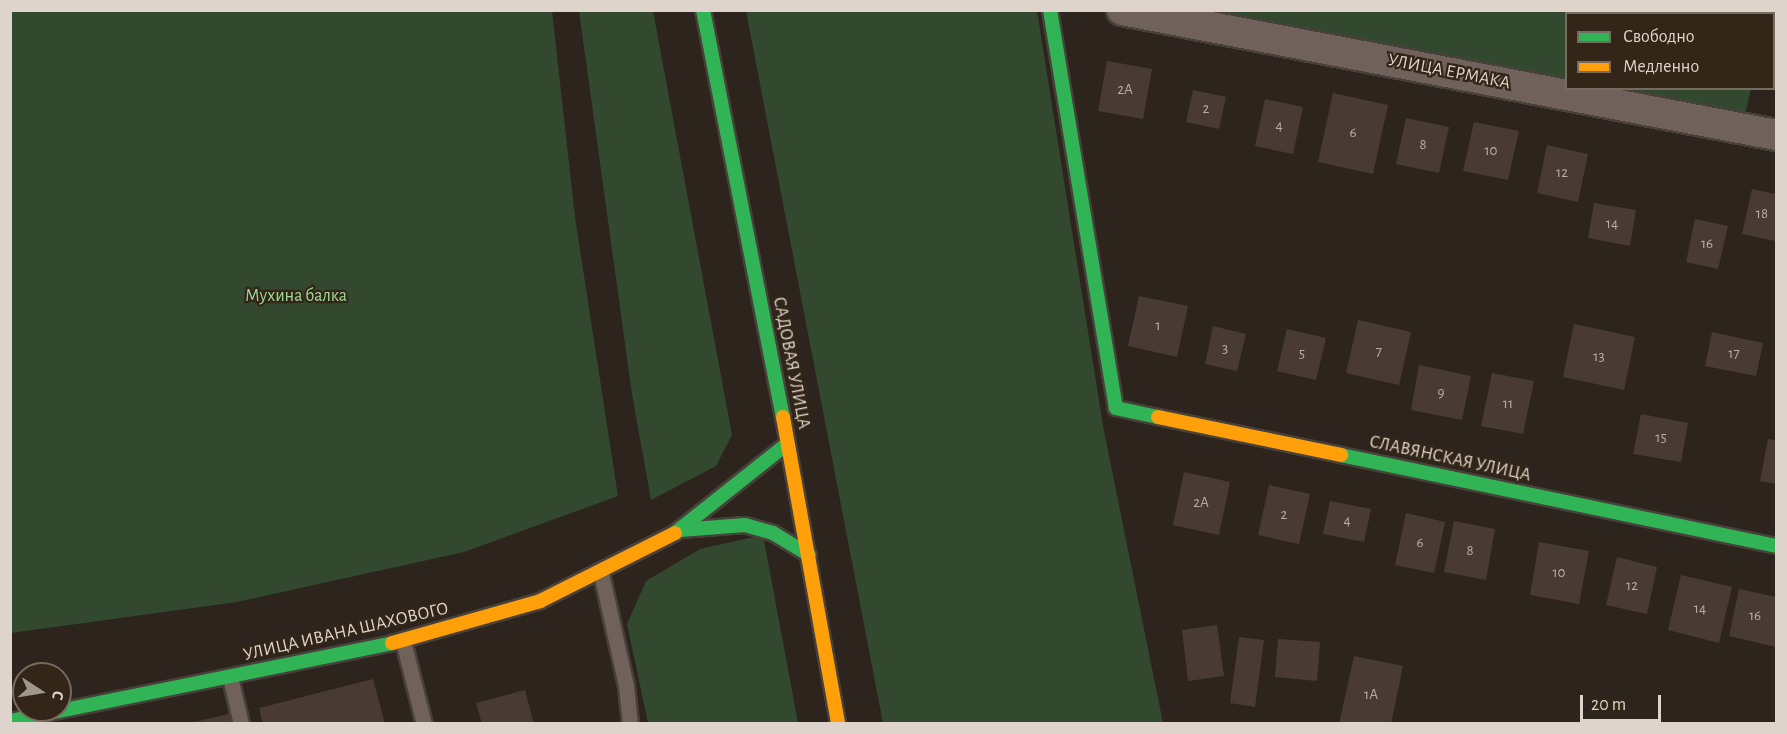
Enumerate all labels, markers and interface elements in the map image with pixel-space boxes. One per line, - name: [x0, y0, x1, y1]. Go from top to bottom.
- legend: [1565, 12, 1775, 90]
- text: Свободно: [1623, 28, 1695, 46]
- street label: УЛИЦА ЕРМАКА: [1386, 50, 1512, 94]
- text: Медленно: [1623, 58, 1699, 76]
- house number: 2А: [1117, 81, 1133, 99]
- house number: 2: [1203, 100, 1209, 118]
- house number: 4: [1275, 117, 1283, 135]
- house number: 6: [1349, 124, 1357, 142]
- house number: 8: [1419, 136, 1427, 154]
- house number: 10: [1484, 142, 1498, 160]
- house number: 12: [1556, 164, 1568, 182]
- house number: 18: [1756, 205, 1768, 223]
- house number: 14: [1606, 215, 1618, 233]
- house number: 16: [1701, 235, 1713, 253]
- park label: Мухина балка: [245, 285, 347, 307]
- street label: САДОВАЯ УЛИЦА: [768, 295, 814, 431]
- house number: 1: [1155, 317, 1161, 335]
- house number: 3: [1222, 340, 1228, 358]
- house number: 7: [1376, 343, 1382, 361]
- house number: 5: [1299, 345, 1305, 363]
- house number: 17: [1728, 345, 1740, 363]
- house number: 13: [1593, 348, 1605, 366]
- house number: 9: [1437, 384, 1445, 402]
- house number: 11: [1503, 395, 1513, 413]
- house number: 15: [1655, 429, 1667, 447]
- street label: СЛАВЯНСКАЯ УЛИЦА: [1367, 431, 1533, 487]
- house number: 2А: [1193, 494, 1209, 512]
- house number: 2: [1281, 506, 1287, 524]
- house number: 4: [1343, 512, 1351, 530]
- house number: 6: [1416, 534, 1424, 552]
- house number: 8: [1466, 542, 1474, 560]
- house number: 10: [1552, 564, 1566, 582]
- house number: 12: [1626, 577, 1638, 595]
- street label: УЛИЦА ИВАНА ШАХОВОГО: [241, 598, 451, 666]
- house number: 14: [1694, 600, 1706, 618]
- house number: 16: [1749, 607, 1761, 625]
- north arrow: [12, 662, 72, 722]
- scale bar: [1583, 683, 1664, 721]
- house number: 1А: [1364, 686, 1378, 704]
- text: С: [49, 689, 66, 701]
- text: 20 m: [1591, 696, 1626, 714]

